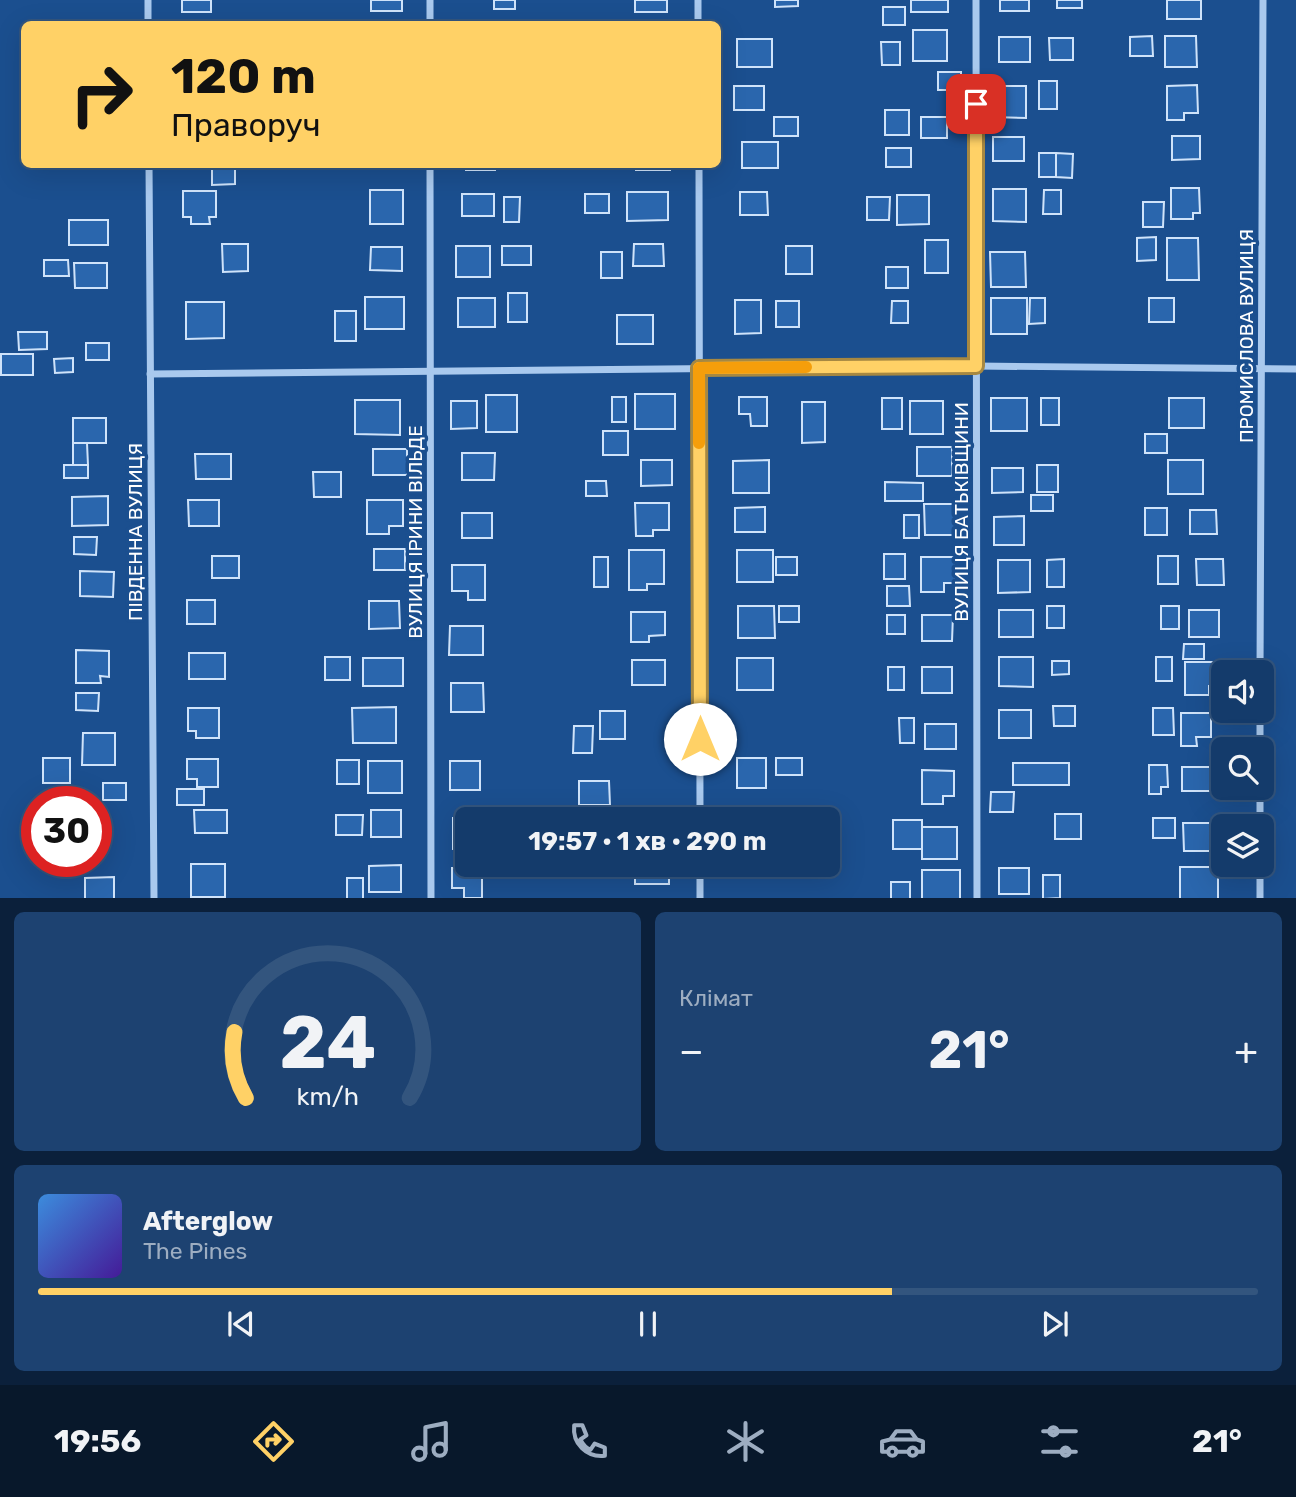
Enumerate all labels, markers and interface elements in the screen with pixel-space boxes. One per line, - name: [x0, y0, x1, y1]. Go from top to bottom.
- text: 120 m: [171, 47, 316, 105]
- icon: right: [56, 49, 147, 140]
- pin: [946, 74, 1006, 134]
- icon: arrive: [957, 85, 995, 123]
- text: Праворуч: [171, 106, 320, 144]
- street label: ПРОМИСЛОВА ВУЛИЦЯ: [1235, 229, 1258, 443]
- street label: ВУЛИЦЯ БАТЬКІВЩИНИ: [950, 402, 973, 622]
- street label: ВУЛИЦЯ ІРИНИ ВІЛЬДЕ: [404, 425, 427, 639]
- street label: ПІВДЕННА ВУЛИЦЯ: [124, 443, 147, 621]
- map controls: [1211, 660, 1274, 877]
- button: sound: [1211, 660, 1274, 723]
- position arrow: [663, 702, 737, 776]
- button: search: [1211, 737, 1274, 800]
- speed limit sign: 30: [21, 786, 112, 877]
- button: layers: [1211, 814, 1274, 877]
- text: 19:57 · 1 хв · 290 m: [528, 826, 767, 857]
- text: Клімат: [679, 984, 753, 1012]
- text: 24: [279, 1000, 376, 1086]
- text: 21°: [929, 1019, 1010, 1081]
- text: −: [679, 1028, 704, 1074]
- text: +: [1234, 1028, 1258, 1074]
- text: km/h: [296, 1081, 359, 1110]
- text: Afterglow: [143, 1206, 273, 1237]
- text: The Pines: [143, 1237, 247, 1265]
- icon: previous: [222, 1305, 260, 1343]
- icon: pause: [629, 1305, 667, 1343]
- icon: next: [1036, 1305, 1074, 1343]
- icon: directions: [249, 1417, 298, 1466]
- icon: music: [407, 1417, 456, 1466]
- icon: phone: [564, 1417, 613, 1466]
- icon: climate: [721, 1417, 770, 1466]
- icon: car: [878, 1417, 927, 1466]
- icon: filters: [1035, 1417, 1084, 1466]
- text: 19:56: [54, 1422, 141, 1460]
- text: 21°: [1192, 1422, 1242, 1460]

